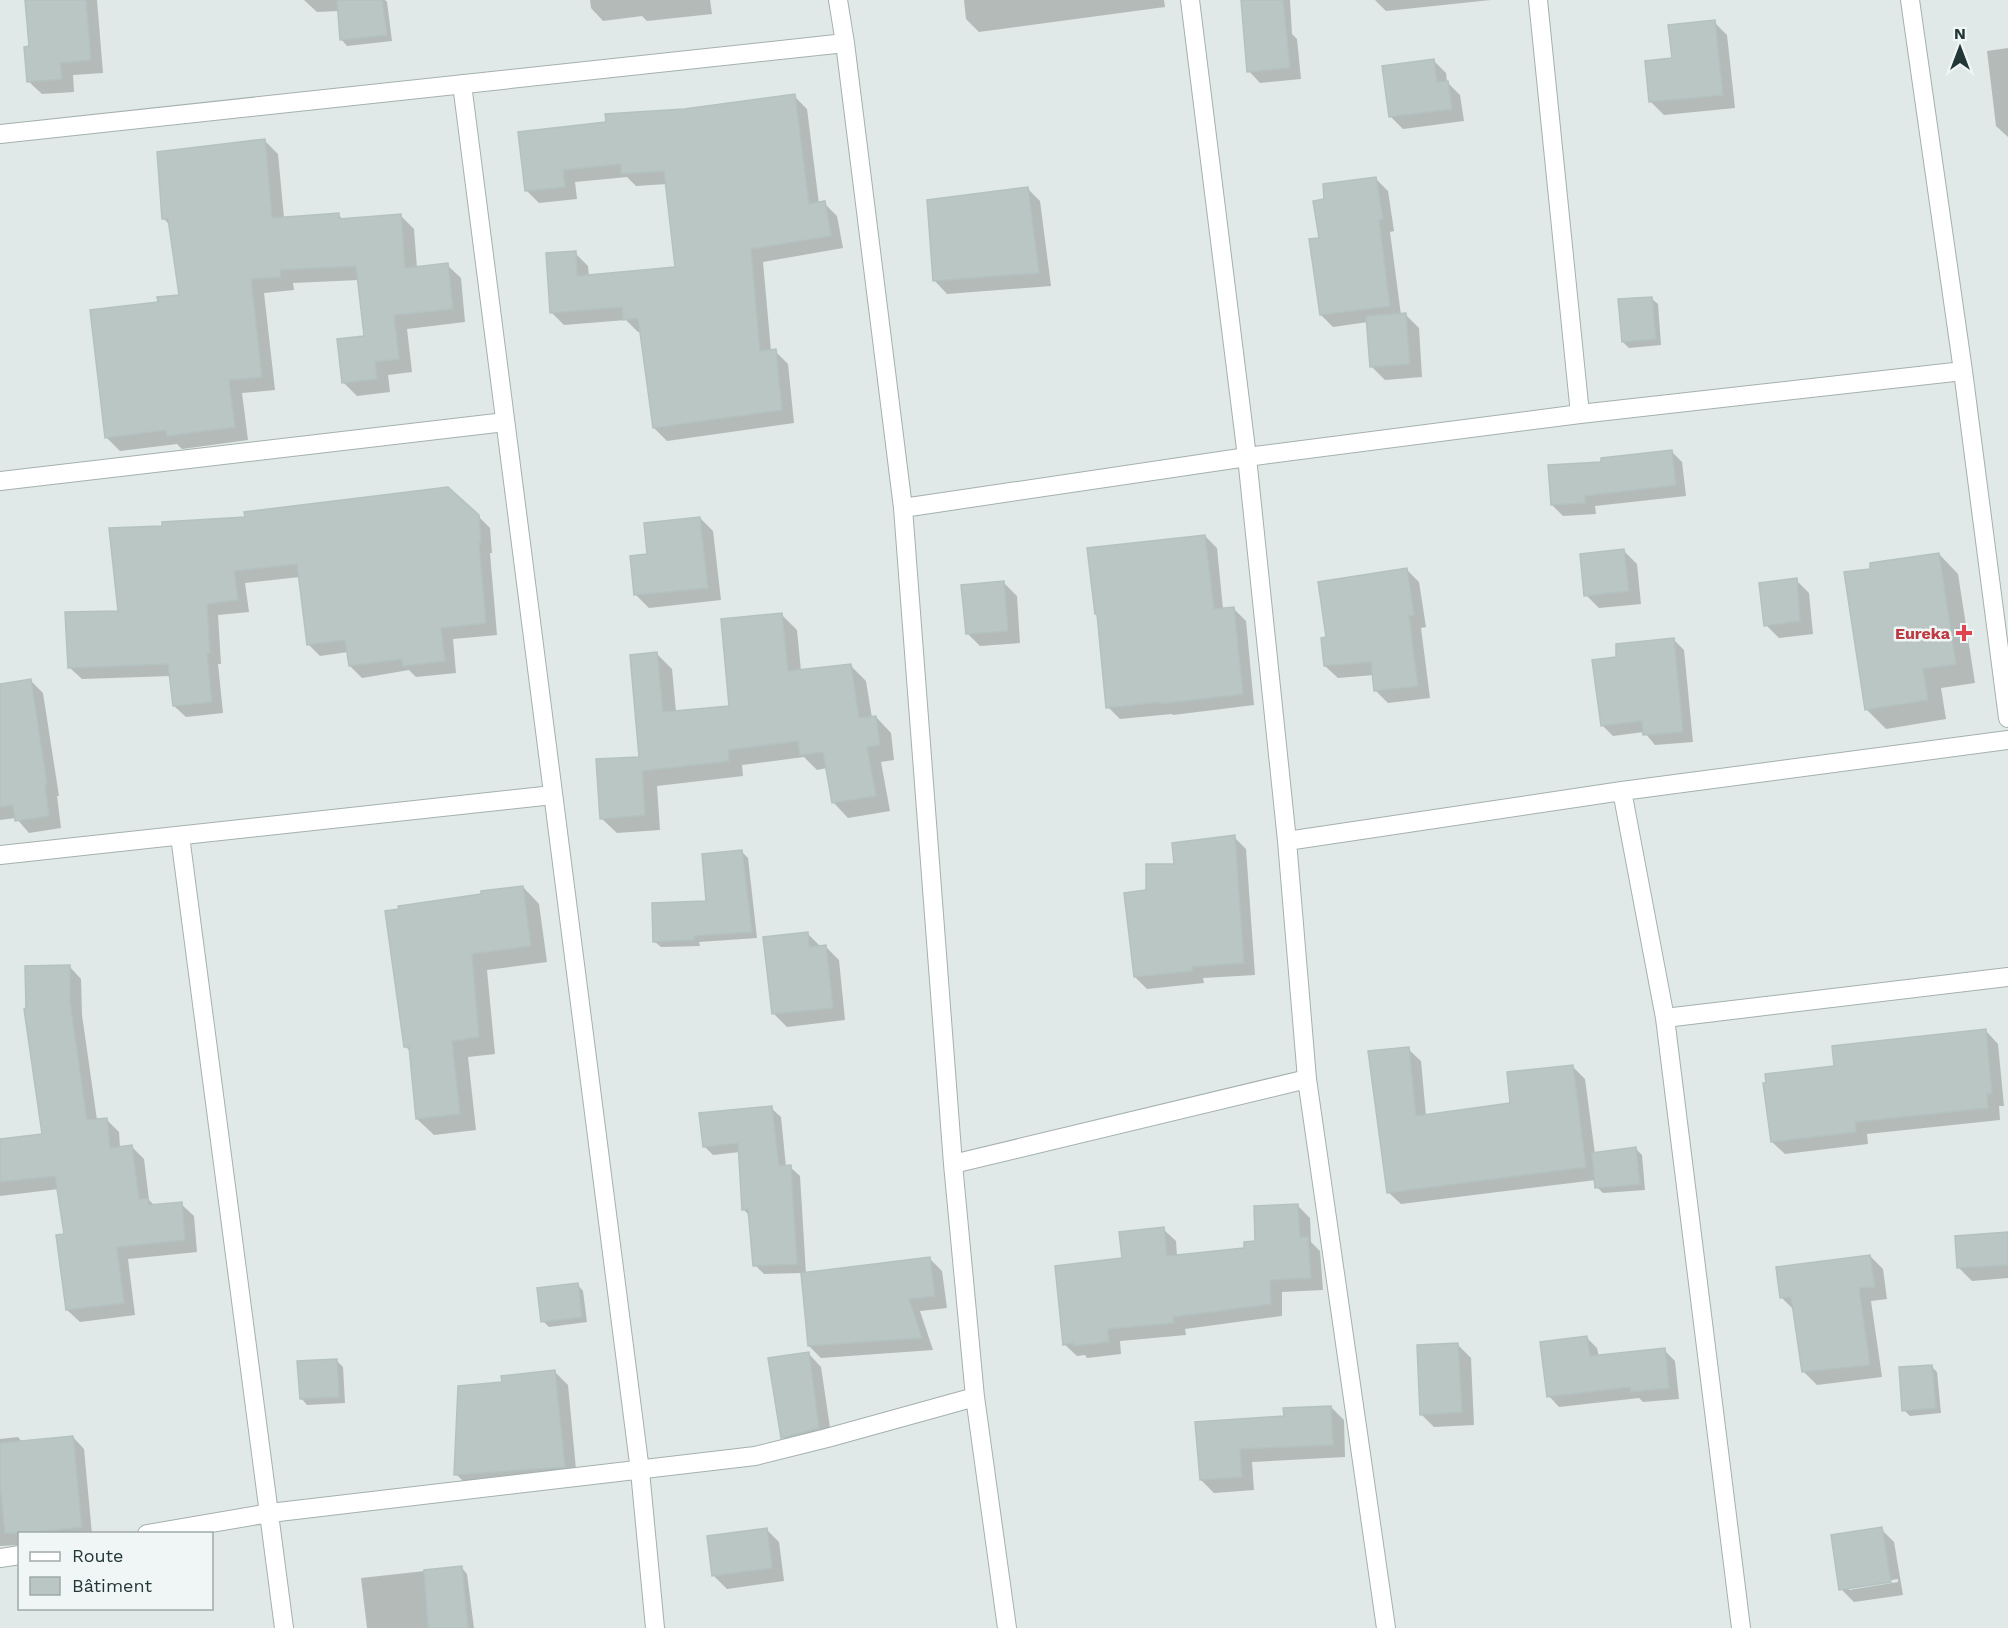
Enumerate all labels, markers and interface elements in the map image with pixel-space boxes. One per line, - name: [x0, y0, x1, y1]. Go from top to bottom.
- north arrow: [1930, 18, 1990, 78]
- text: N: [1954, 24, 1966, 43]
- place label: Eureka: [1895, 624, 1951, 643]
- marker: Eureka: [1955, 624, 1973, 642]
- legend: [18, 1532, 213, 1610]
- text: Route: [72, 1545, 124, 1566]
- text: Bâtiment: [72, 1575, 152, 1596]

